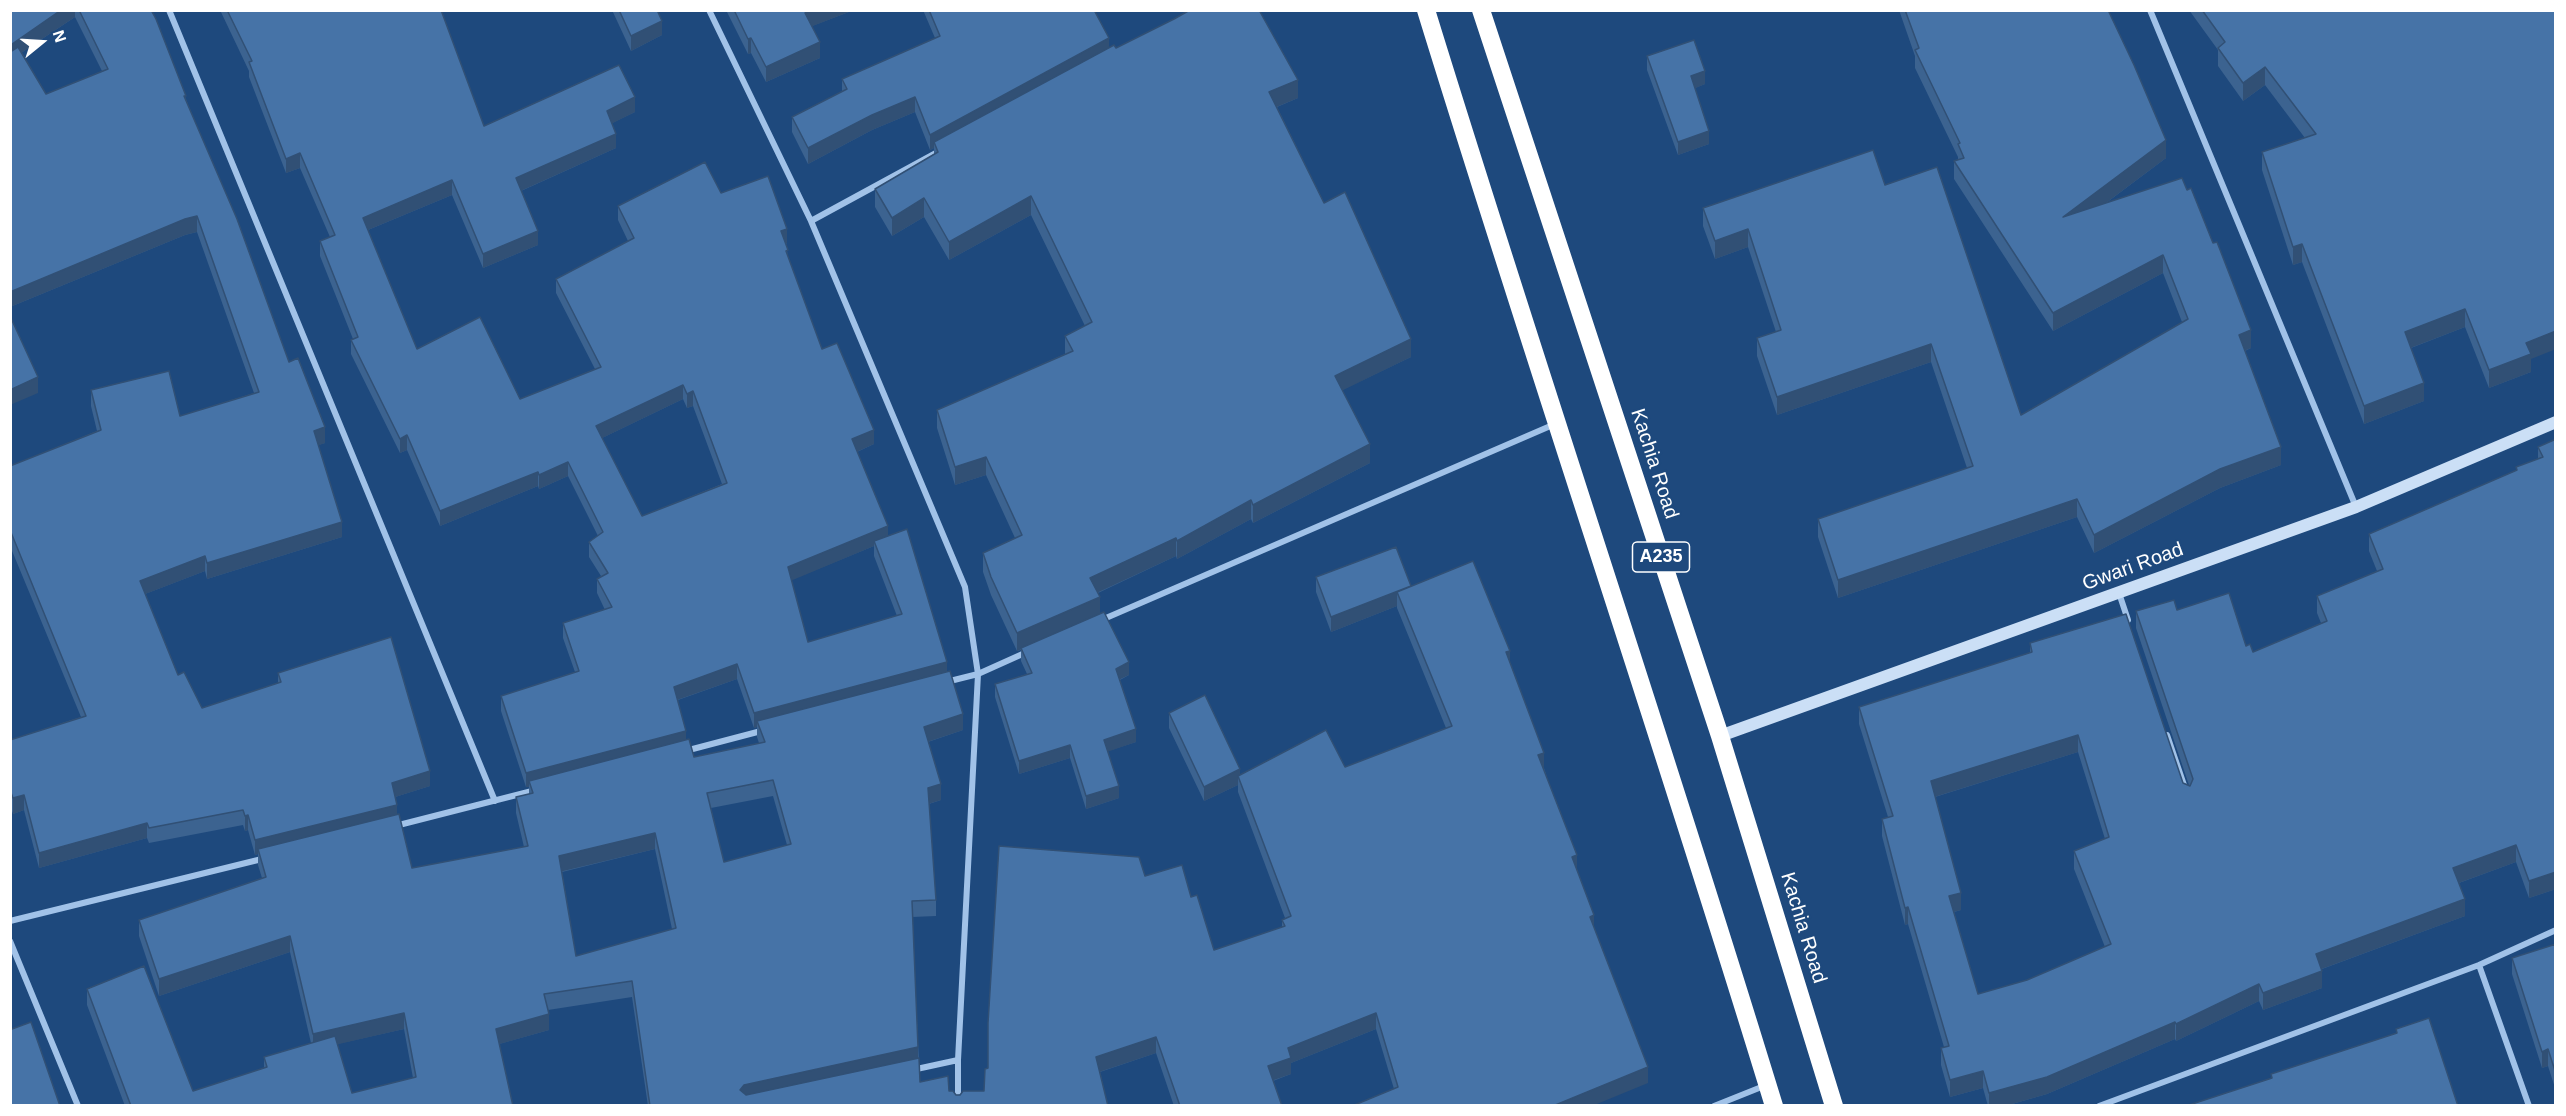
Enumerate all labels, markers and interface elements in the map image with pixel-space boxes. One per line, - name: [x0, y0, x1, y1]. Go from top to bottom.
- north arrow: [12, 12, 72, 72]
- text: N: [50, 28, 69, 44]
- street label: Kachia Road: [1625, 406, 1683, 522]
- street label: Gwari Road: [2079, 538, 2187, 596]
- road number: A235: [1632, 542, 1690, 572]
- street label: Kachia Road: [1775, 870, 1831, 986]

